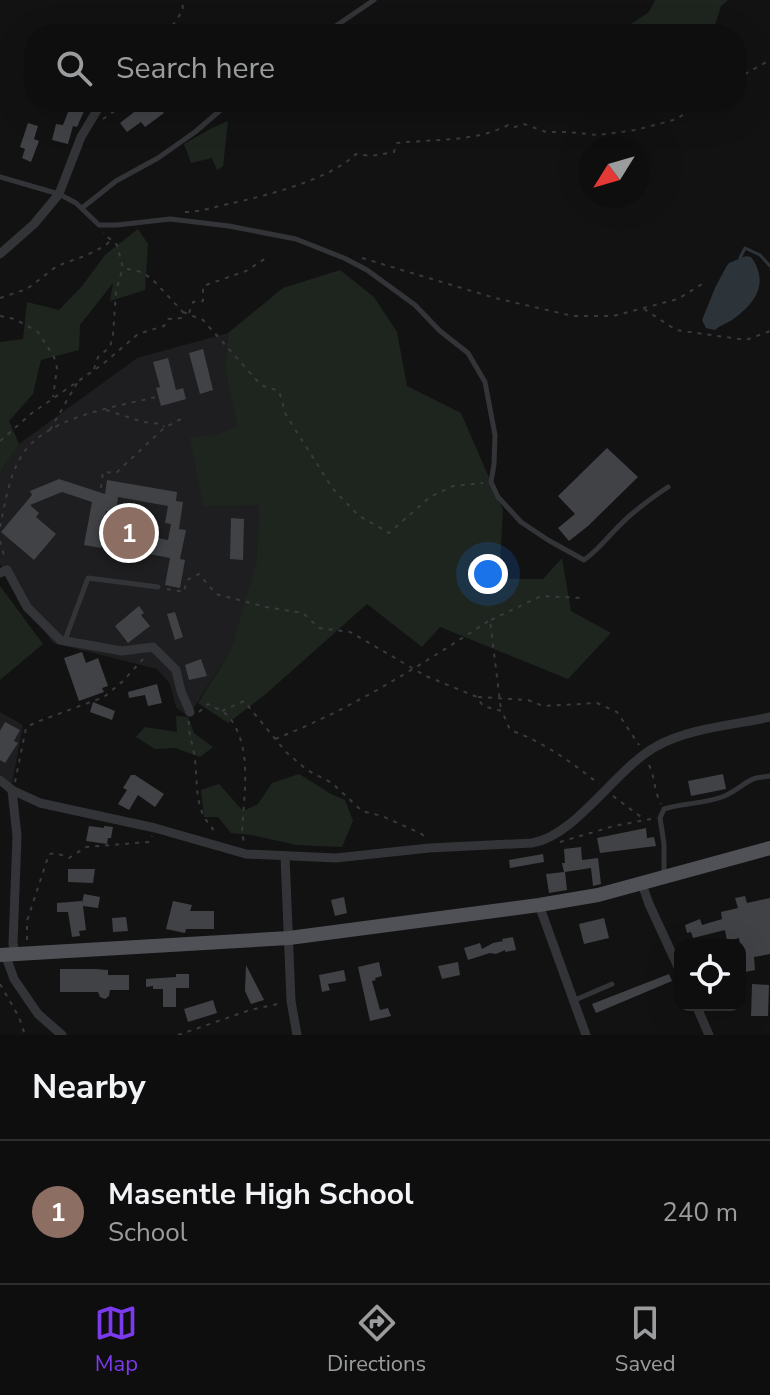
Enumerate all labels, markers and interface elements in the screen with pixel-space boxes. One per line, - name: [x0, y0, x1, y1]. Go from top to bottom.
- search box: [24, 24, 746, 112]
- icon: search: [52, 46, 96, 90]
- text: Search here: [116, 48, 275, 89]
- north arrow: [578, 136, 650, 208]
- pin: 1: [103, 503, 155, 563]
- your location: [468, 554, 508, 594]
- map controls: [674, 939, 746, 1011]
- button: locate: [674, 939, 746, 1011]
- text: Nearby: [32, 1064, 146, 1110]
- text: Masentle High School: [108, 1174, 414, 1215]
- text: 1: [50, 1195, 66, 1230]
- text: 240 m: [662, 1195, 738, 1230]
- text: School: [108, 1215, 187, 1250]
- tab: Map: [94, 1301, 138, 1379]
- tab: Directions: [327, 1301, 426, 1379]
- tab: Saved: [615, 1301, 676, 1379]

